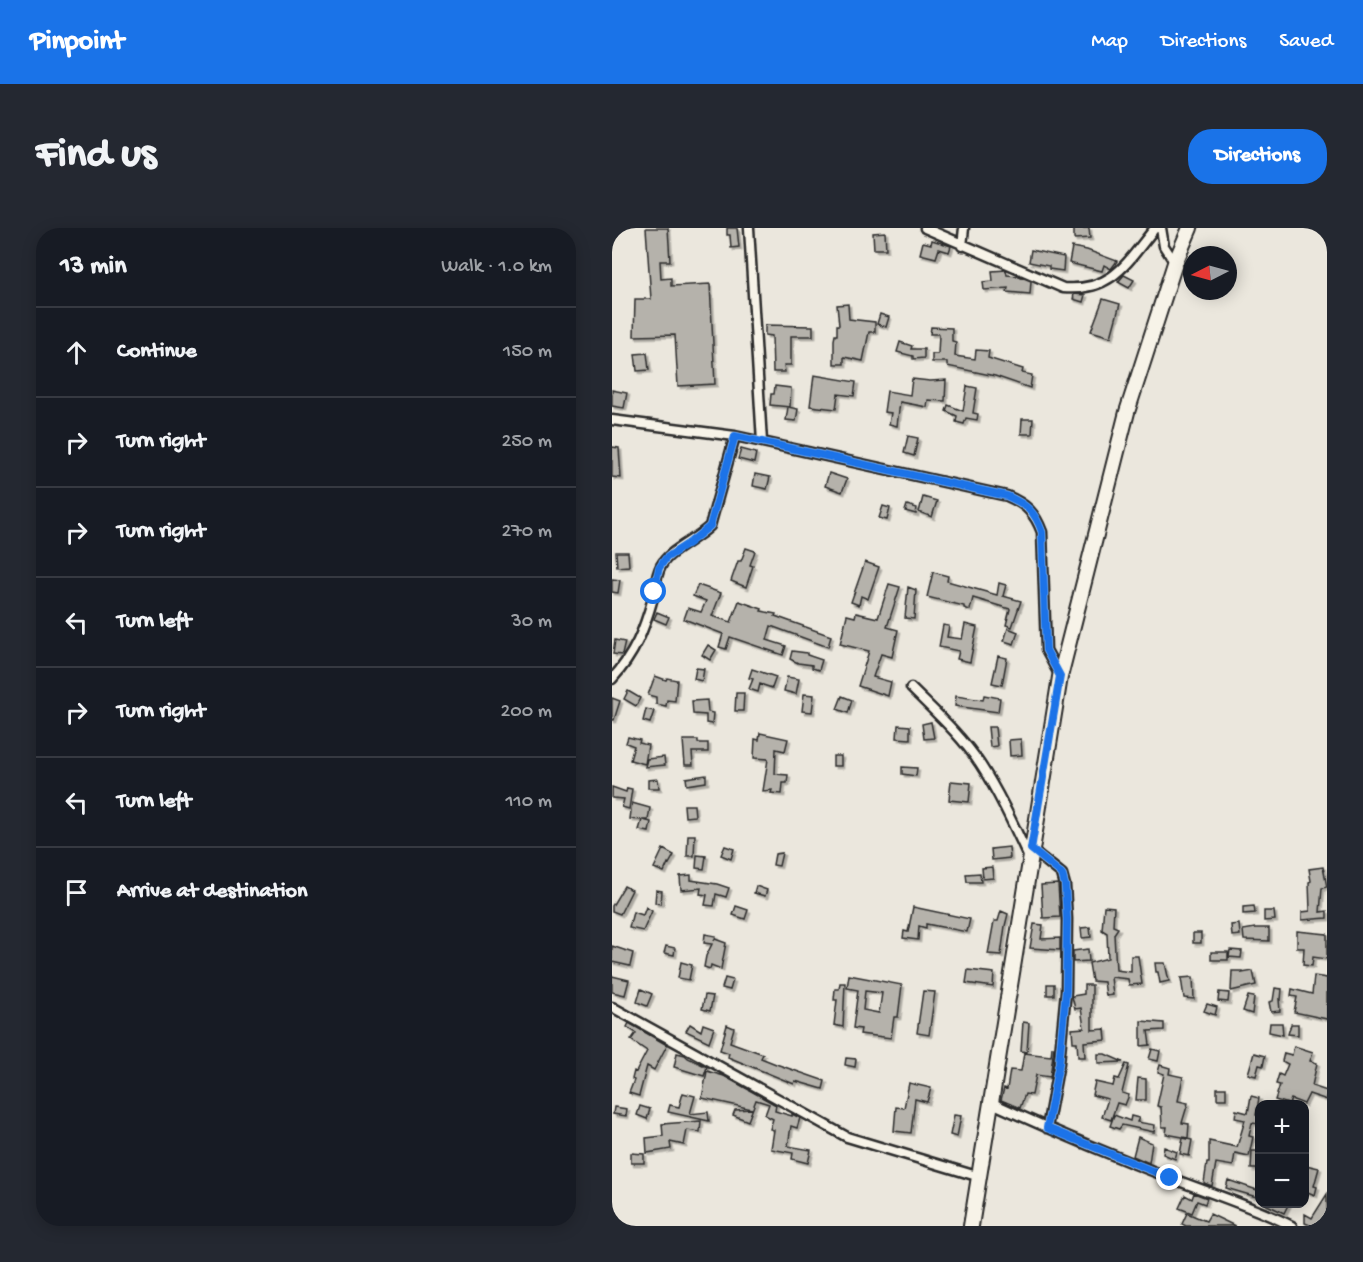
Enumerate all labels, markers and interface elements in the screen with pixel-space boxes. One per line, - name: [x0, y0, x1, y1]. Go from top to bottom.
- text: Pinpoint: [30, 26, 124, 59]
- text: Map: [1091, 30, 1128, 55]
- text: Directions: [1161, 30, 1246, 55]
- text: Saved: [1279, 30, 1333, 55]
- button: Directions: [1188, 129, 1327, 184]
- text: Find us: [36, 132, 156, 181]
- north arrow: [1183, 246, 1237, 300]
- text: 13 min: [60, 252, 127, 283]
- text: Walk · 1.0 km: [441, 256, 552, 279]
- icon: ahead: [60, 336, 93, 369]
- text: Continue: [117, 339, 197, 365]
- text: 150 m: [503, 341, 552, 364]
- icon: right: [60, 426, 93, 459]
- text: Turn right: [117, 429, 205, 455]
- text: 250 m: [501, 431, 552, 454]
- icon: right: [60, 516, 93, 549]
- text: Turn right: [117, 519, 205, 545]
- text: 270 m: [502, 521, 552, 544]
- route start: [640, 578, 666, 604]
- icon: left: [60, 606, 93, 639]
- text: Turn left: [117, 609, 191, 635]
- text: 30 m: [511, 611, 552, 634]
- icon: right: [60, 696, 93, 729]
- text: Turn right: [117, 699, 205, 725]
- text: 200 m: [501, 701, 552, 724]
- icon: left: [60, 786, 93, 819]
- text: Turn left: [117, 789, 191, 815]
- text: 110 m: [506, 791, 552, 814]
- icon: arrive: [60, 876, 93, 909]
- text: Arrive at destination: [117, 879, 307, 905]
- map controls: [1255, 1100, 1309, 1208]
- button: +: [1255, 1100, 1309, 1154]
- button: −: [1255, 1154, 1309, 1208]
- route end: [1156, 1164, 1182, 1190]

